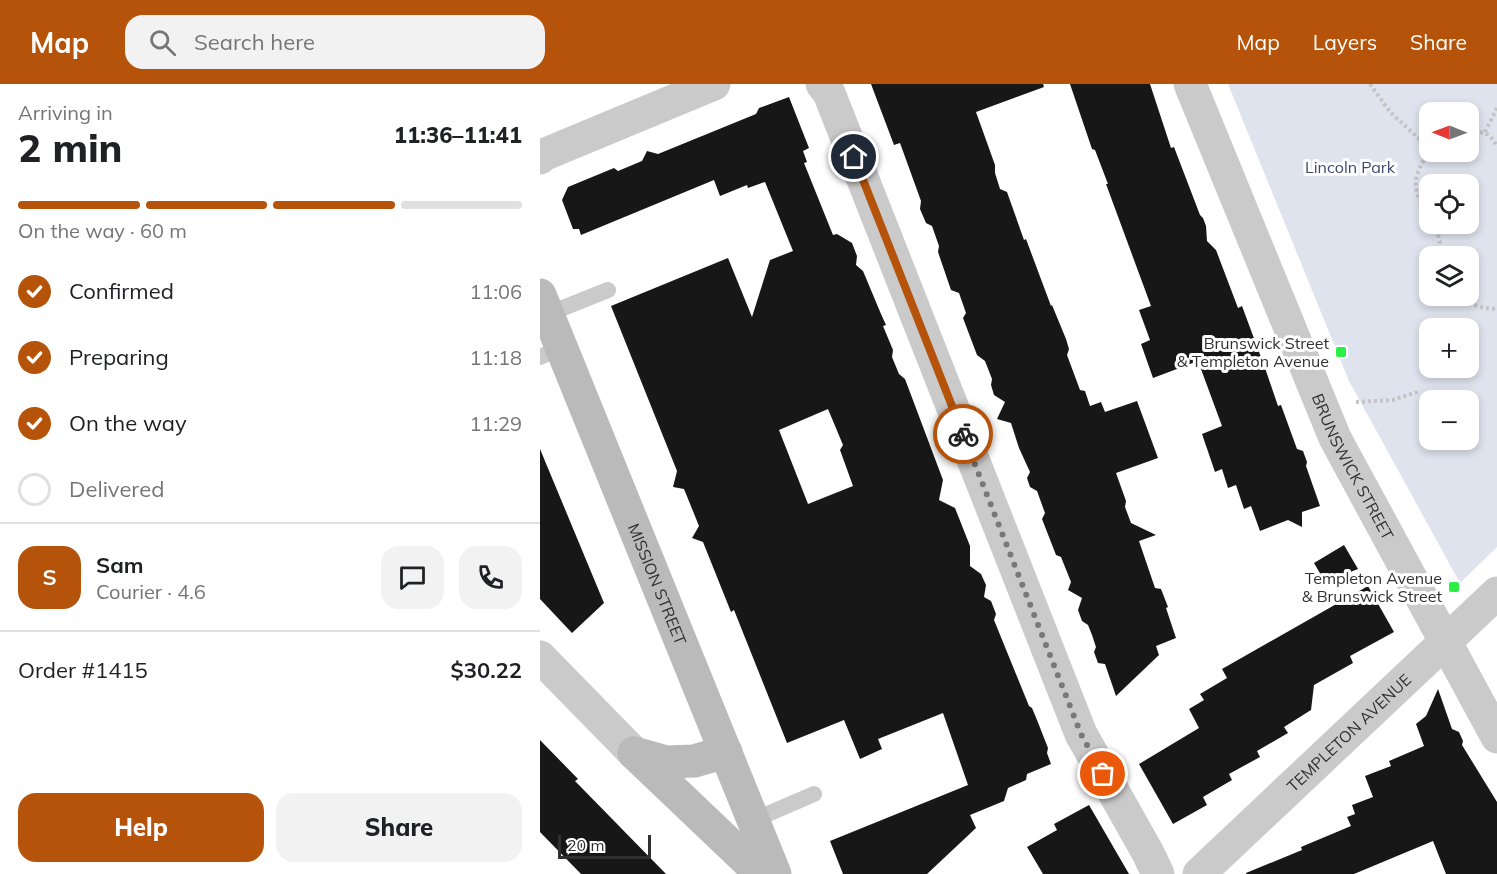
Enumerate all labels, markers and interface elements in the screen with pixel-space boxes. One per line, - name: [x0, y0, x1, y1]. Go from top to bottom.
- search box: [125, 15, 545, 69]
- text: Map: [30, 25, 89, 60]
- icon: search: [146, 26, 179, 59]
- text: Search here: [194, 28, 315, 56]
- text: Map: [1237, 29, 1280, 55]
- text: Layers: [1313, 29, 1377, 55]
- text: Share: [1410, 29, 1467, 55]
- text: Arriving in: [18, 100, 113, 125]
- north arrow: [1419, 102, 1479, 162]
- map controls: [1419, 102, 1479, 450]
- text: 11:36–11:41: [394, 121, 522, 149]
- text: 2 min: [18, 123, 123, 172]
- pin: [828, 131, 879, 182]
- icon: home: [837, 140, 870, 173]
- park label: Lincoln Park: [1305, 157, 1396, 177]
- button: locate: [1419, 174, 1479, 234]
- text: On the way · 60 m: [18, 218, 187, 243]
- button: layers: [1419, 246, 1479, 306]
- icon: check: [18, 275, 51, 308]
- text: Confirmed: [69, 277, 174, 305]
- text: 11:06: [469, 279, 522, 304]
- button: +: [1419, 318, 1479, 378]
- place label: Brunswick Street & Templeton Avenue: [1177, 333, 1329, 371]
- icon: check: [18, 341, 51, 374]
- text: Preparing: [69, 343, 169, 371]
- text: 11:18: [469, 345, 522, 370]
- marker: Brunswick Street & Templeton Avenue: [1334, 345, 1348, 359]
- street label: BRUNSWICK STREET: [1308, 390, 1398, 543]
- button: −: [1419, 390, 1479, 450]
- courier: [933, 404, 993, 464]
- icon: check: [18, 407, 51, 440]
- text: On the way: [69, 409, 187, 437]
- text: 11:29: [469, 411, 522, 436]
- icon: bike: [947, 418, 980, 451]
- text: Delivered: [69, 475, 164, 503]
- street label: MISSION STREET: [624, 520, 691, 648]
- button: chat: [381, 546, 444, 609]
- button: phone: [459, 546, 522, 609]
- text: Sam: [96, 551, 144, 579]
- text: S: [42, 563, 57, 591]
- place label: Templeton Avenue & Brunswick Street: [1302, 568, 1442, 606]
- text: Courier · 4.6: [96, 579, 206, 604]
- marker: Templeton Avenue & Brunswick Street: [1447, 580, 1461, 594]
- text: Order #1415: [18, 656, 148, 684]
- text: $30.22: [451, 656, 522, 684]
- street label: TEMPLETON AVENUE: [1283, 669, 1415, 796]
- pin: [1077, 748, 1128, 799]
- icon: bag: [1086, 757, 1119, 790]
- button: Help: [18, 793, 264, 862]
- button: Share: [276, 793, 522, 862]
- scale bar: [558, 832, 651, 860]
- text: 20 m: [567, 835, 604, 855]

